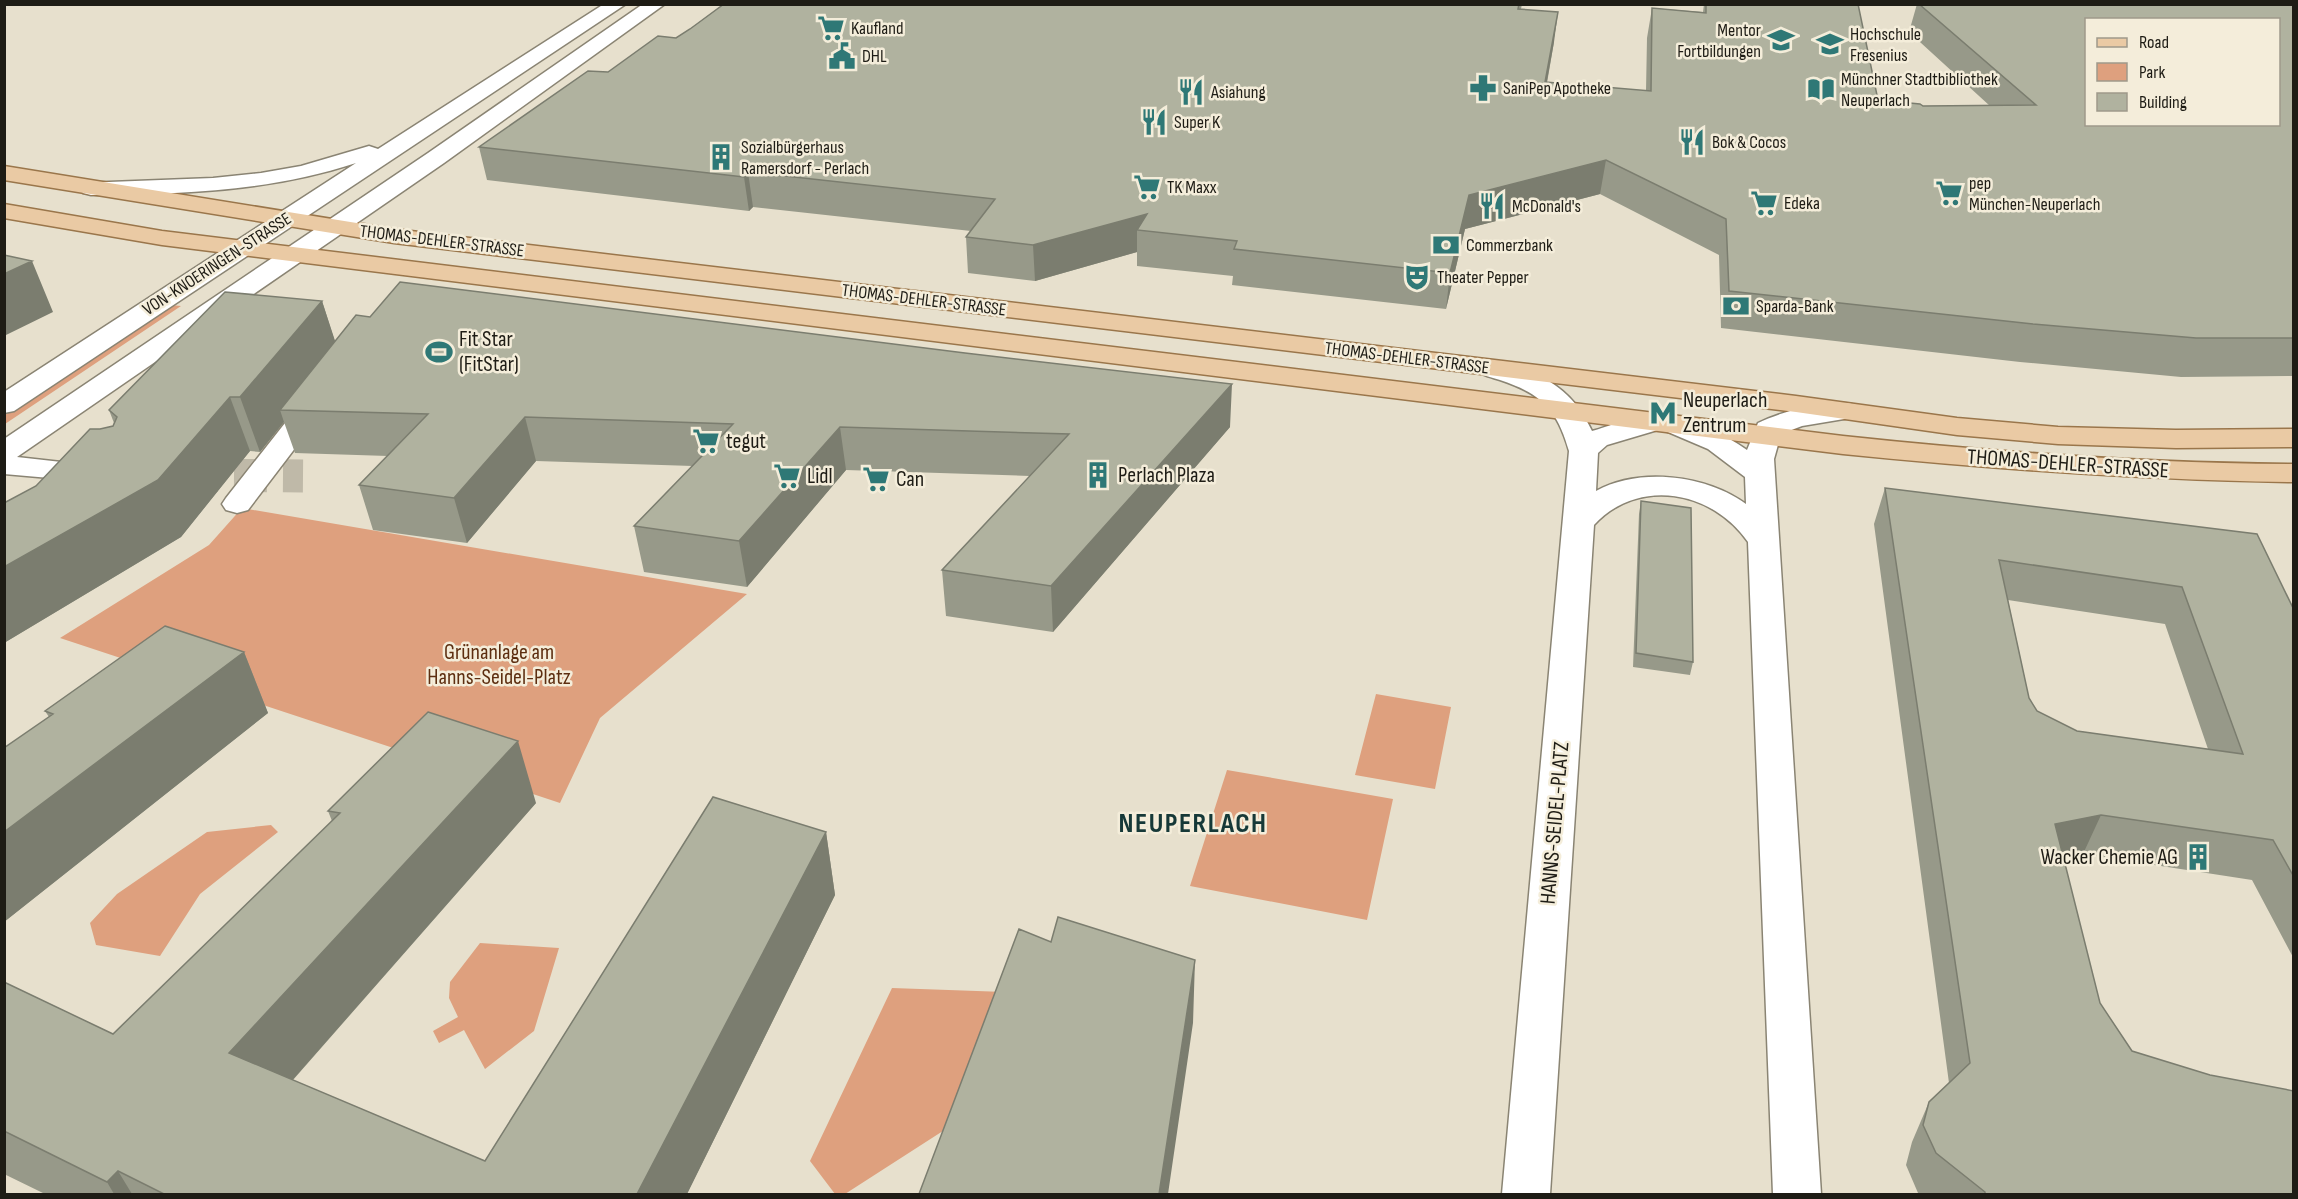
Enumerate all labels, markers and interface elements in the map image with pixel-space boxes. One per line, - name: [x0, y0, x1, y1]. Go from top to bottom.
- supermarket icon: Kaufland: [816, 13, 846, 43]
- place label: Kaufland: [851, 18, 904, 39]
- legend: [2085, 18, 2280, 126]
- place label: Mentor Fortbildungen: [1677, 20, 1761, 62]
- place label: Hochschule Fresenius: [1850, 24, 1921, 66]
- school or university icon: Mentor Fortbildungen: [1766, 25, 1796, 55]
- school or university icon: Hochschule Fresenius: [1815, 29, 1845, 59]
- text: Road: [2139, 32, 2169, 53]
- public building icon: DHL: [827, 41, 857, 71]
- place label: DHL: [862, 46, 887, 67]
- text: Park: [2139, 62, 2165, 83]
- place label: Münchner Stadtbibliothek Neuperlach: [1841, 69, 1998, 111]
- pharmacy icon: SaniPep Apotheke: [1468, 73, 1498, 103]
- library icon: Münchner Stadtbibliothek Neuperlach: [1806, 74, 1836, 104]
- restaurant icon: Asiahung: [1176, 77, 1206, 107]
- place label: SaniPep Apotheke: [1503, 78, 1611, 99]
- place label: Asiahung: [1210, 82, 1266, 103]
- text: Building: [2139, 92, 2187, 113]
- restaurant icon: Super K: [1139, 107, 1169, 137]
- place label: Super K: [1174, 112, 1221, 133]
- restaurant icon: Bok & Cocos: [1677, 127, 1707, 157]
- place label: Bok & Cocos: [1712, 132, 1786, 153]
- place label: Sozialbürgerhaus Ramersdorf - Perlach: [741, 137, 869, 179]
- building icon: Sozialbürgerhaus Ramersdorf - Perlach: [706, 142, 736, 172]
- supermarket icon: TK Maxx: [1132, 172, 1162, 202]
- place label: pep München-Neuperlach: [1969, 173, 2100, 215]
- place label: TK Maxx: [1167, 177, 1217, 198]
- supermarket icon: pep München-Neuperlach: [1934, 178, 1964, 208]
- supermarket icon: Edeka: [1749, 188, 1779, 218]
- restaurant icon: McDonald's: [1477, 191, 1507, 221]
- place label: Edeka: [1784, 193, 1820, 214]
- place label: McDonald's: [1512, 196, 1581, 217]
- street label: VON-KNOERINGEN-STRASSE: [139, 208, 295, 320]
- street label: THOMAS-DEHLER-STRASSE: [359, 221, 525, 261]
- bank icon: Commerzbank: [1431, 230, 1461, 260]
- place label: Commerzbank: [1466, 235, 1553, 256]
- theatre icon: Theater Pepper: [1402, 262, 1432, 292]
- place label: Theater Pepper: [1437, 267, 1529, 288]
- street label: THOMAS-DEHLER-STRASSE: [841, 280, 1007, 320]
- bank icon: Sparda-Bank: [1721, 291, 1751, 321]
- place label: Sparda-Bank: [1756, 296, 1834, 317]
- place label: Fit Star (FitStar): [459, 326, 519, 378]
- sports icon: Fit Star (FitStar): [424, 337, 454, 367]
- street label: THOMAS-DEHLER-STRASSE: [1324, 338, 1490, 378]
- place label: Neuperlach Zentrum: [1683, 387, 1767, 439]
- metro station icon: Neuperlach Zentrum: [1648, 398, 1678, 428]
- supermarket icon: tegut: [691, 426, 721, 456]
- place label: tegut: [726, 428, 766, 455]
- street label: THOMAS-DEHLER-STRASSE: [1966, 443, 2170, 485]
- building icon: Perlach Plaza: [1083, 460, 1113, 490]
- supermarket icon: Lidl: [772, 461, 802, 491]
- place label: Perlach Plaza: [1118, 462, 1215, 489]
- place label: Lidl: [807, 463, 833, 490]
- supermarket icon: Can: [861, 464, 891, 494]
- place label: Can: [896, 466, 924, 493]
- park label: Grünanlage am Hanns-Seidel-Platz: [427, 639, 571, 691]
- street label: HANNS-SEIDEL-PLATZ: [1534, 741, 1576, 905]
- district label: NEUPERLACH: [1119, 807, 1267, 840]
- building icon: Wacker Chemie AG: [2183, 842, 2213, 872]
- place label: Wacker Chemie AG: [2041, 844, 2178, 871]

